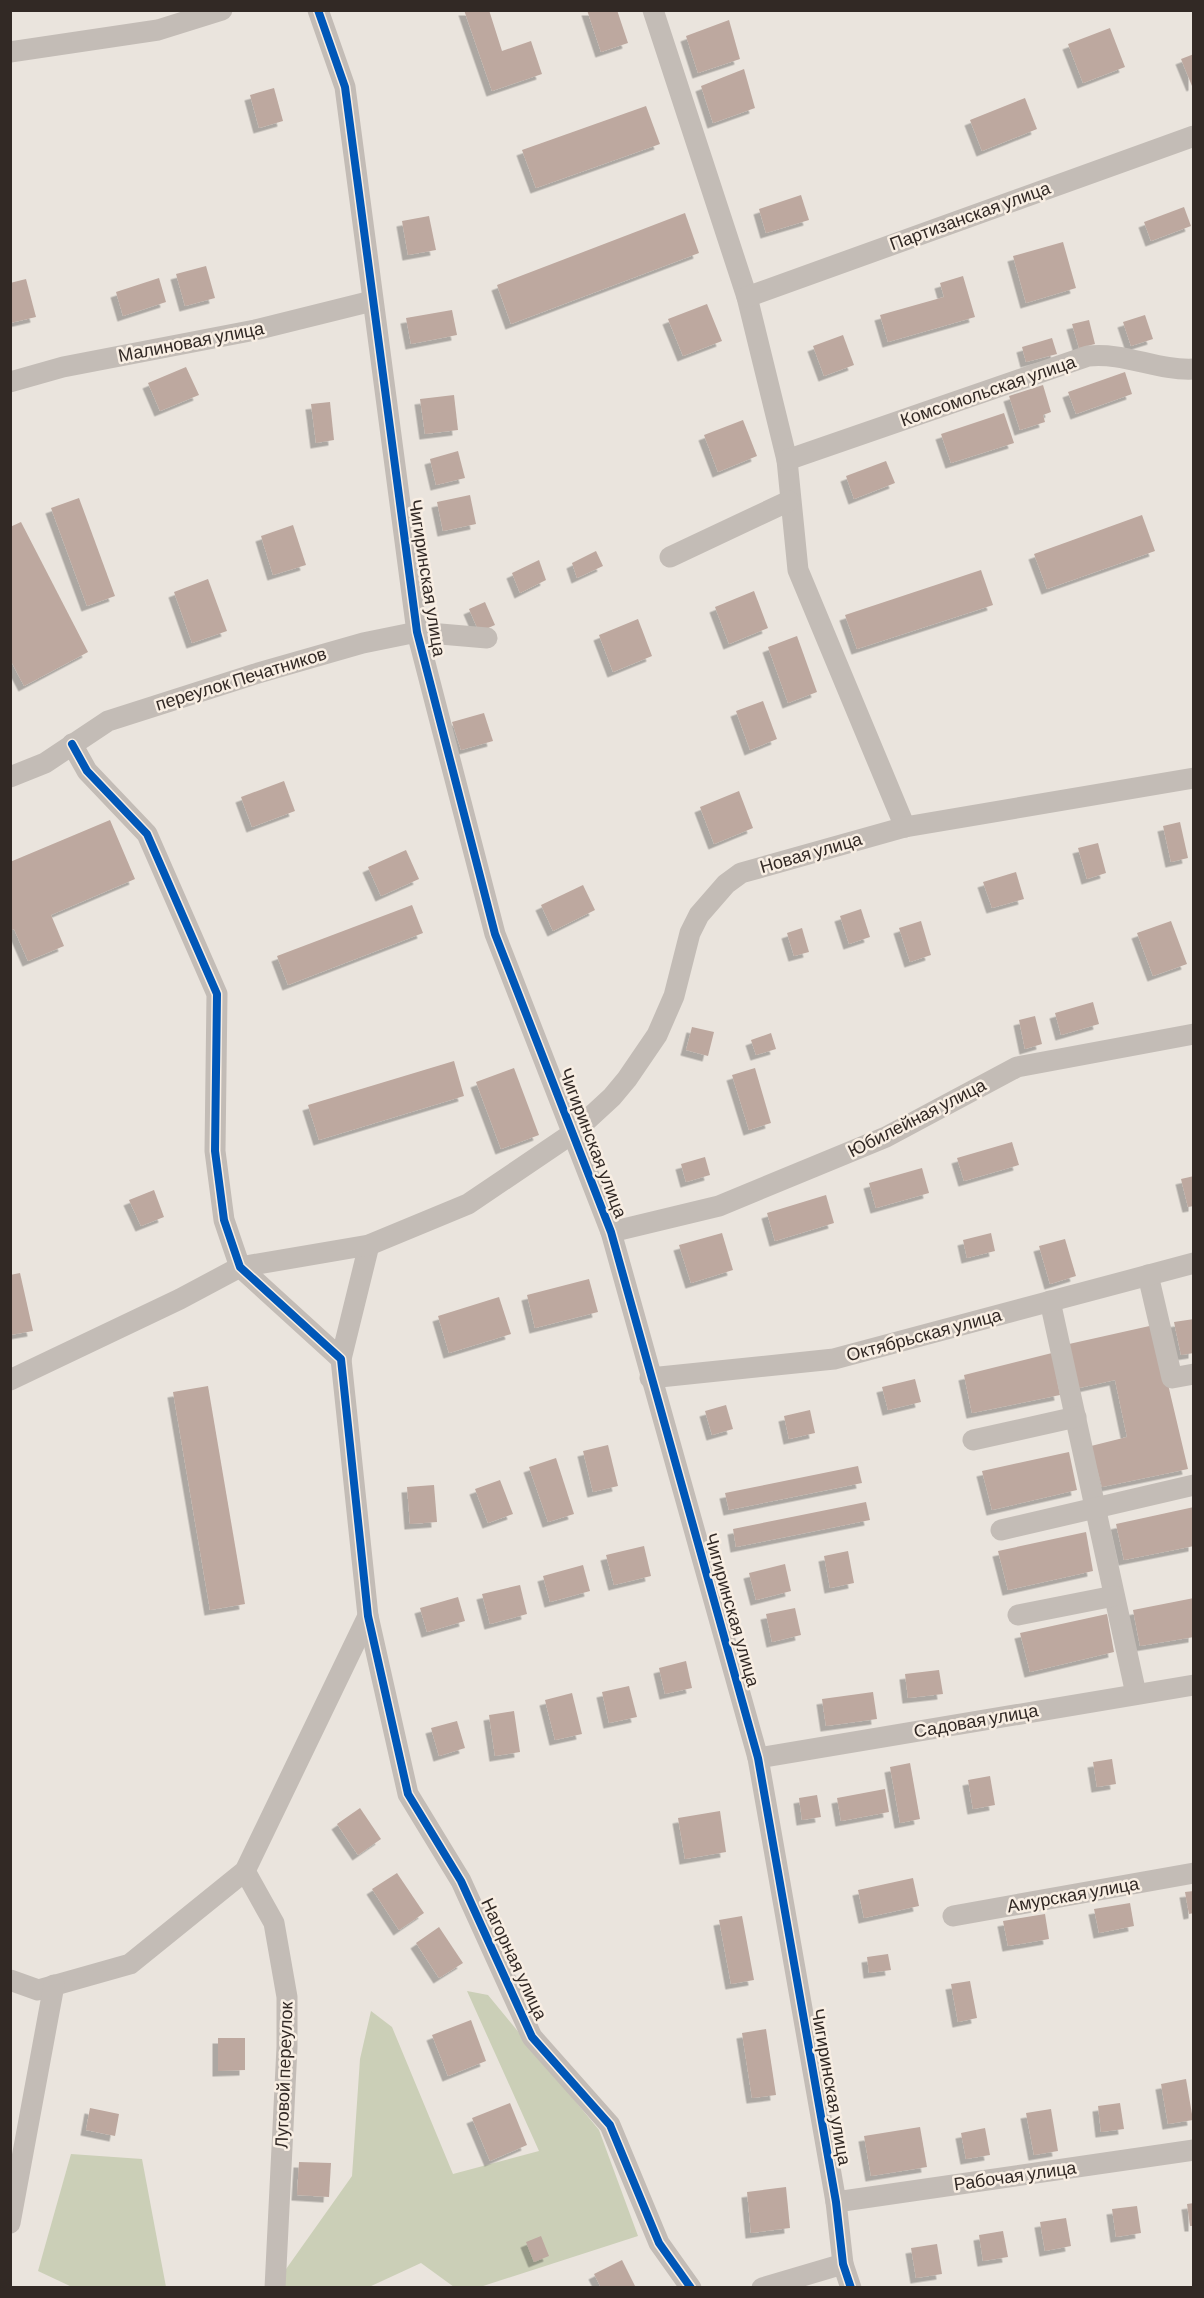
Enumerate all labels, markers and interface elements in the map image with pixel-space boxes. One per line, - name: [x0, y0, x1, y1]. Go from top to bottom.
- street label: Партизанская улица: [886, 175, 1054, 254]
- street label: Малиновая улица: [116, 316, 266, 366]
- street label: Комсомольская улица: [897, 349, 1079, 430]
- street label: Чигиринская улица: [405, 498, 451, 659]
- street label: переулок Печатников: [153, 642, 329, 715]
- street label: Новая улица: [757, 827, 865, 877]
- street label: Чигиринская улица: [555, 1065, 633, 1222]
- street label: Юбилейная улица: [844, 1072, 990, 1161]
- street label: Октябрьская улица: [844, 1302, 1005, 1365]
- street label: Чигиринская улица: [701, 1530, 766, 1690]
- street label: Садовая улица: [912, 1698, 1041, 1742]
- street label: Амурская улица: [1005, 1871, 1141, 1916]
- street label: Нагорная улица: [477, 1894, 553, 2024]
- street label: Луговой переулок: [269, 2001, 297, 2149]
- street label: Чигиринская улица: [807, 2007, 857, 2168]
- street label: Рабочая улица: [952, 2155, 1079, 2195]

